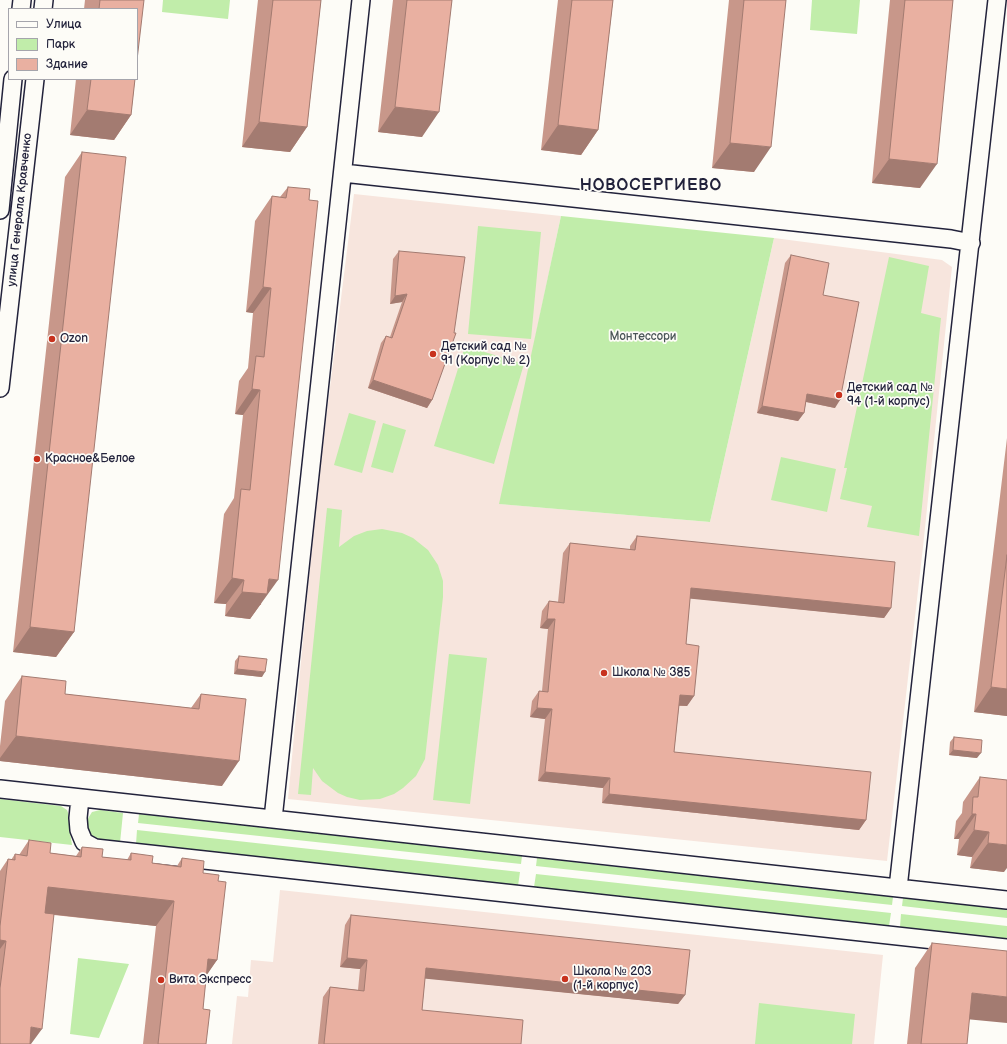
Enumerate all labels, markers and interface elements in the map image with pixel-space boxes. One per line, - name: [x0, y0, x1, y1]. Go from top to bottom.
- legend: [8, 8, 138, 80]
- text: Улица: [46, 17, 82, 32]
- text: Парк: [46, 37, 75, 52]
- text: Здание: [46, 57, 88, 72]
- street label: улица Генерала Кравченко: [5, 133, 35, 287]
- district label: НОВОСЕРГИЕВО: [580, 176, 722, 196]
- park label: Монтессори: [610, 330, 676, 344]
- place label: Ozon: [60, 332, 88, 346]
- marker: Ozon: [47, 334, 57, 344]
- place label: Детский сад № 91 (Корпус № 2): [441, 340, 530, 368]
- marker: Детский сад № 91 (Корпус № 2): [428, 349, 438, 359]
- place label: Детский сад № 94 (1-й корпус): [847, 381, 933, 409]
- marker: Детский сад № 94 (1-й корпус): [834, 390, 844, 400]
- place label: Красное&Белое: [45, 452, 135, 466]
- marker: Красное&Белое: [32, 454, 42, 464]
- place label: Школа № 385: [612, 666, 690, 680]
- marker: Школа № 385: [599, 668, 609, 678]
- place label: Школа № 203 (1-й корпус): [573, 965, 652, 993]
- place label: Вита Экспресс: [169, 973, 251, 987]
- marker: Школа № 203 (1-й корпус): [560, 974, 570, 984]
- marker: Вита Экспресс: [156, 975, 166, 985]

